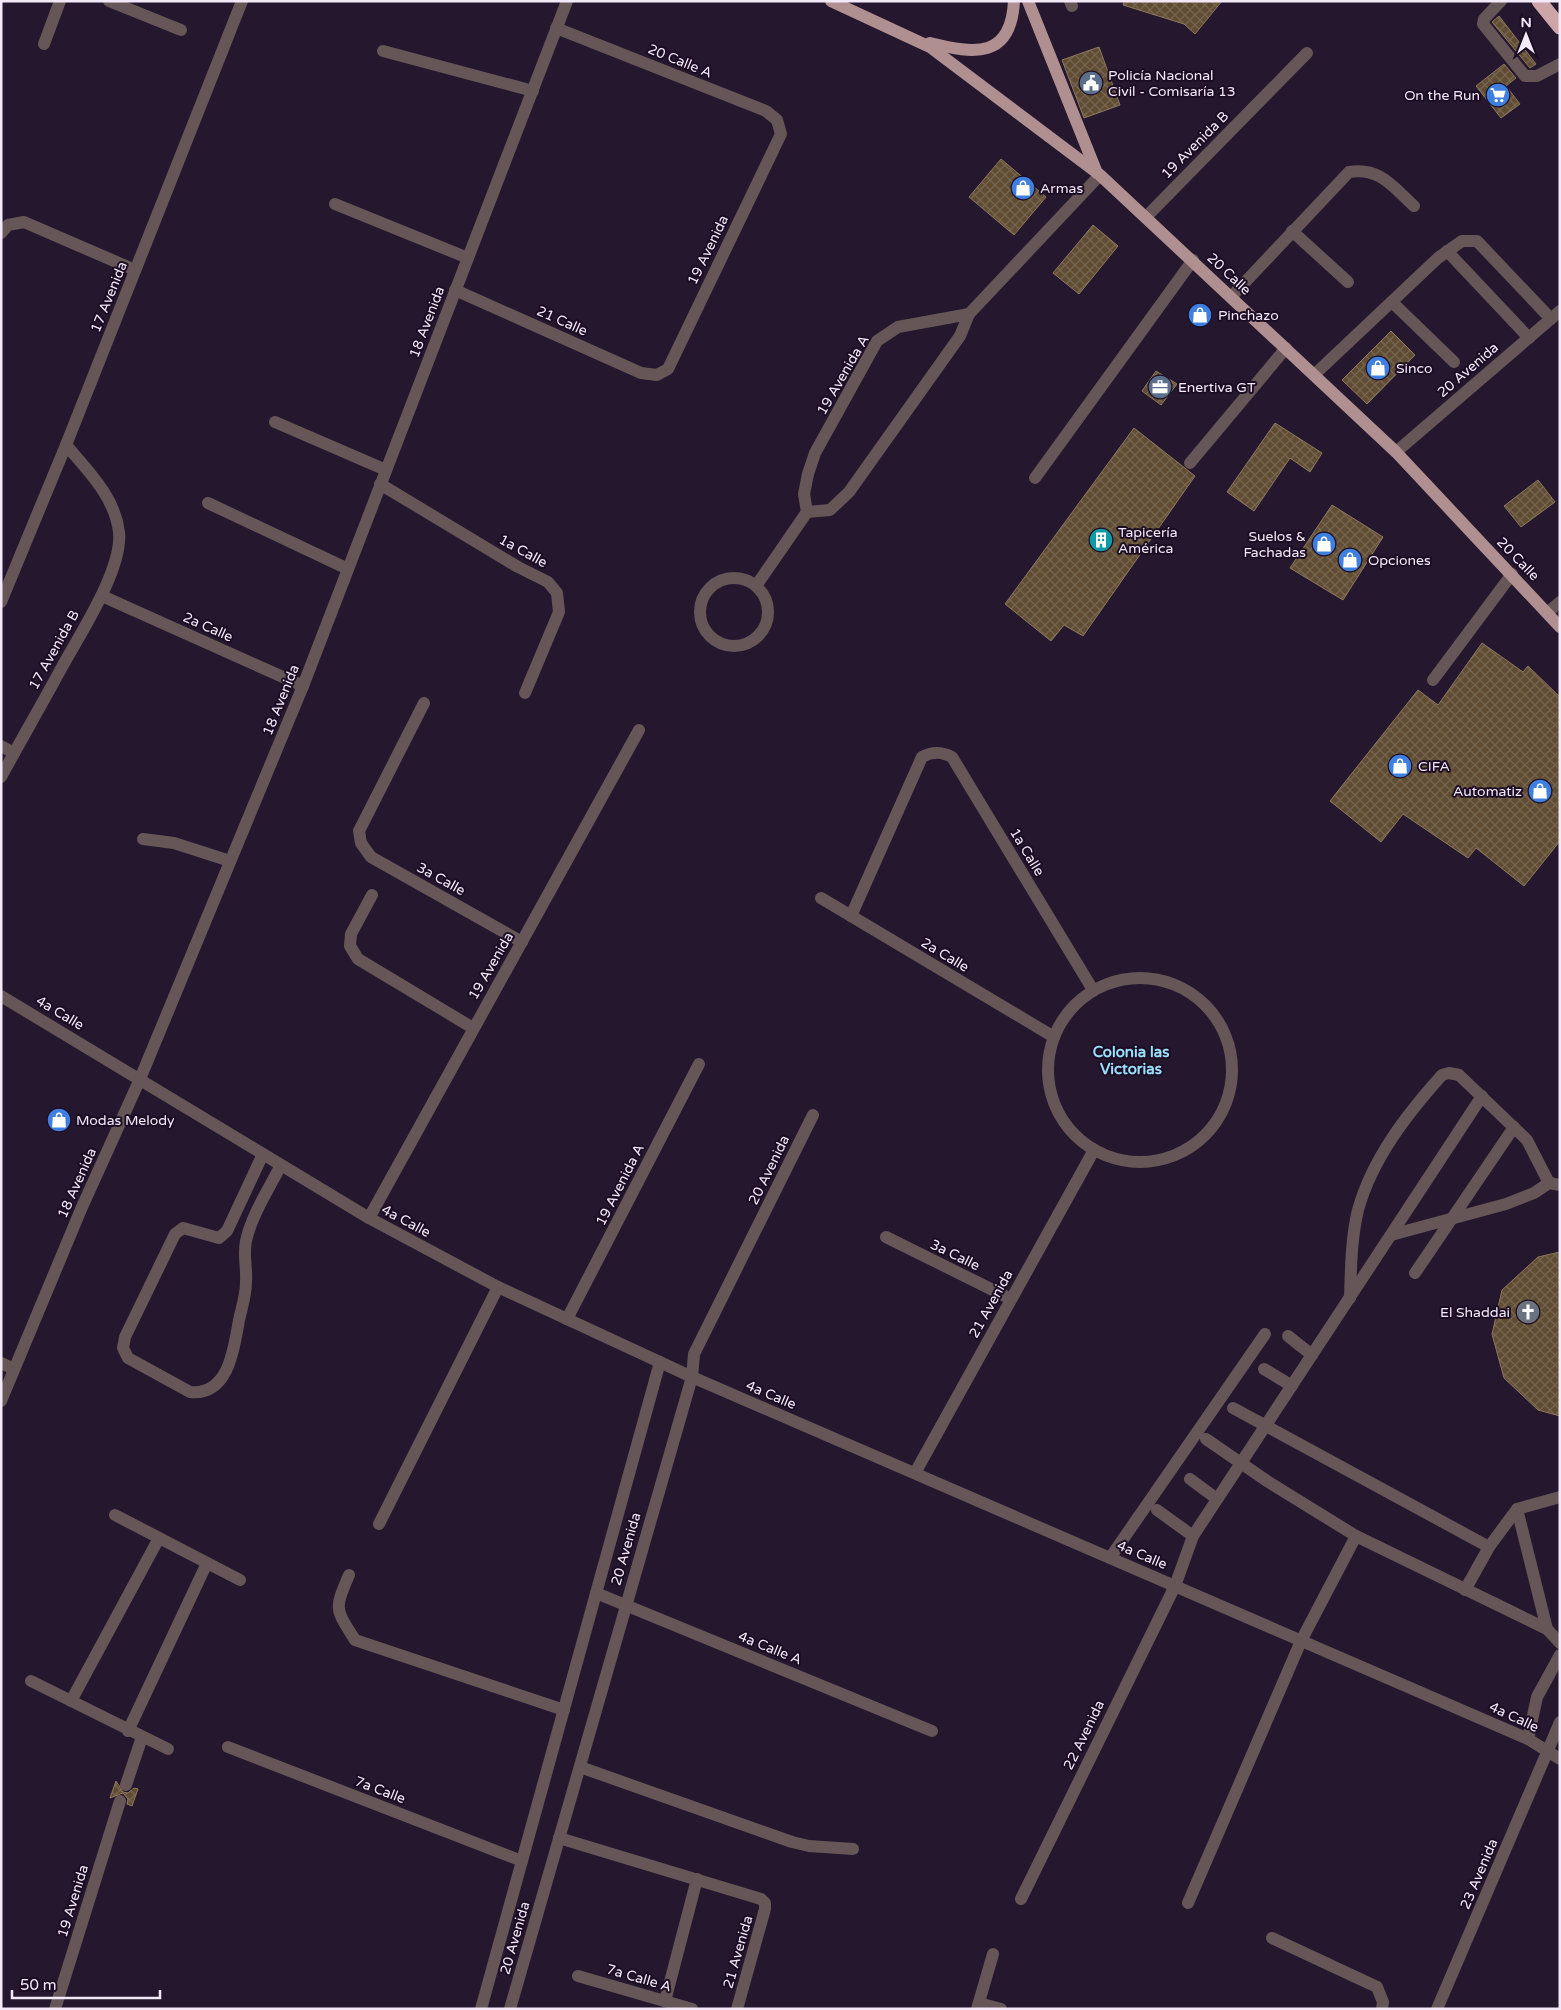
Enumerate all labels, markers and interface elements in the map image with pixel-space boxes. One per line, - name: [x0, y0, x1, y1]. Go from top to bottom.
- north arrow: [1501, 10, 1551, 60]
- text: N: [1520, 14, 1532, 31]
- street label: 20 Calle A: [645, 40, 715, 82]
- place label: Policía Nacional Civil - Comisaría 13: [1108, 67, 1235, 100]
- public building icon: Policía Nacional Civil - Comisaría 13: [1078, 70, 1104, 96]
- supermarket icon: On the Run: [1485, 82, 1511, 108]
- place label: On the Run: [1404, 87, 1480, 104]
- street label: 19 Avenida B: [1158, 108, 1232, 182]
- shop icon: Armas: [1010, 175, 1036, 201]
- place label: Armas: [1040, 180, 1083, 197]
- street label: 19 Avenida: [684, 213, 732, 287]
- street label: 20 Calle: [1204, 249, 1254, 299]
- street label: 17 Avenida: [87, 259, 131, 335]
- street label: 18 Avenida: [406, 284, 448, 360]
- street label: 21 Calle: [534, 302, 590, 340]
- shop icon: Pinchazo: [1187, 302, 1213, 328]
- place label: Pinchazo: [1218, 307, 1279, 324]
- street label: 19 Avenida A: [813, 332, 873, 418]
- street label: 20 Avenida: [1434, 339, 1502, 401]
- shop icon: Sinco: [1365, 355, 1391, 381]
- place label: Sinco: [1396, 360, 1432, 377]
- office icon: Enertiva GT: [1147, 374, 1173, 400]
- place label: Enertiva GT: [1178, 379, 1256, 396]
- place label: Tapicería América: [1118, 524, 1178, 557]
- building icon: Tapicería América: [1088, 527, 1114, 553]
- place label: Suelos & Fachadas: [1243, 528, 1306, 561]
- street label: 1a Calle: [496, 531, 550, 571]
- shop icon: Suelos & Fachadas: [1311, 531, 1337, 557]
- street label: 20 Calle: [1493, 534, 1543, 584]
- shop icon: Opciones: [1337, 547, 1363, 573]
- place label: Opciones: [1368, 552, 1431, 569]
- street label: 17 Avenida B: [25, 607, 83, 693]
- street label: 2a Calle: [180, 608, 236, 646]
- street label: 18 Avenida: [259, 662, 303, 738]
- shop icon: CIFA: [1387, 753, 1413, 779]
- place label: CIFA: [1418, 758, 1450, 775]
- shop icon: Automatiz: [1527, 778, 1553, 804]
- place label: Automatiz: [1453, 783, 1522, 800]
- street label: 1a Calle: [1006, 825, 1048, 879]
- street label: 3a Calle: [414, 859, 468, 899]
- street label: 19 Avenida: [465, 929, 517, 1003]
- street label: 2a Calle: [918, 934, 972, 976]
- street label: 4a Calle: [33, 992, 87, 1034]
- district label: Colonia las Victorias: [1093, 1043, 1169, 1078]
- shop icon: Modas Melody: [46, 1107, 72, 1133]
- place label: Modas Melody: [76, 1112, 175, 1129]
- street label: 20 Avenida: [745, 1133, 793, 1207]
- street label: 19 Avenida A: [592, 1141, 648, 1229]
- street label: 18 Avenida: [54, 1145, 100, 1221]
- street label: 4a Calle: [379, 1201, 433, 1241]
- street label: 3a Calle: [928, 1236, 983, 1274]
- street label: 21 Avenida: [965, 1267, 1017, 1341]
- church icon: El Shaddai: [1515, 1299, 1541, 1325]
- place label: El Shaddai: [1440, 1304, 1510, 1321]
- street label: 4a Calle: [743, 1377, 799, 1413]
- street label: 20 Avenida: [607, 1511, 645, 1587]
- street label: 4a Calle: [1114, 1537, 1170, 1573]
- street label: 4a Calle A: [736, 1628, 804, 1668]
- street label: 22 Avenida: [1060, 1698, 1108, 1772]
- street label: 4a Calle: [1486, 1698, 1542, 1736]
- street label: 7a Calle: [352, 1773, 408, 1807]
- street label: 23 Avenida: [1456, 1836, 1502, 1912]
- street label: 19 Avenida: [54, 1863, 92, 1939]
- street label: 20 Avenida: [496, 1900, 534, 1976]
- street label: 21 Avenida: [719, 1914, 757, 1990]
- street label: 7a Calle A: [605, 1961, 673, 1995]
- scale bar: [12, 1968, 160, 2000]
- text: 50 m: [20, 1976, 57, 1994]

